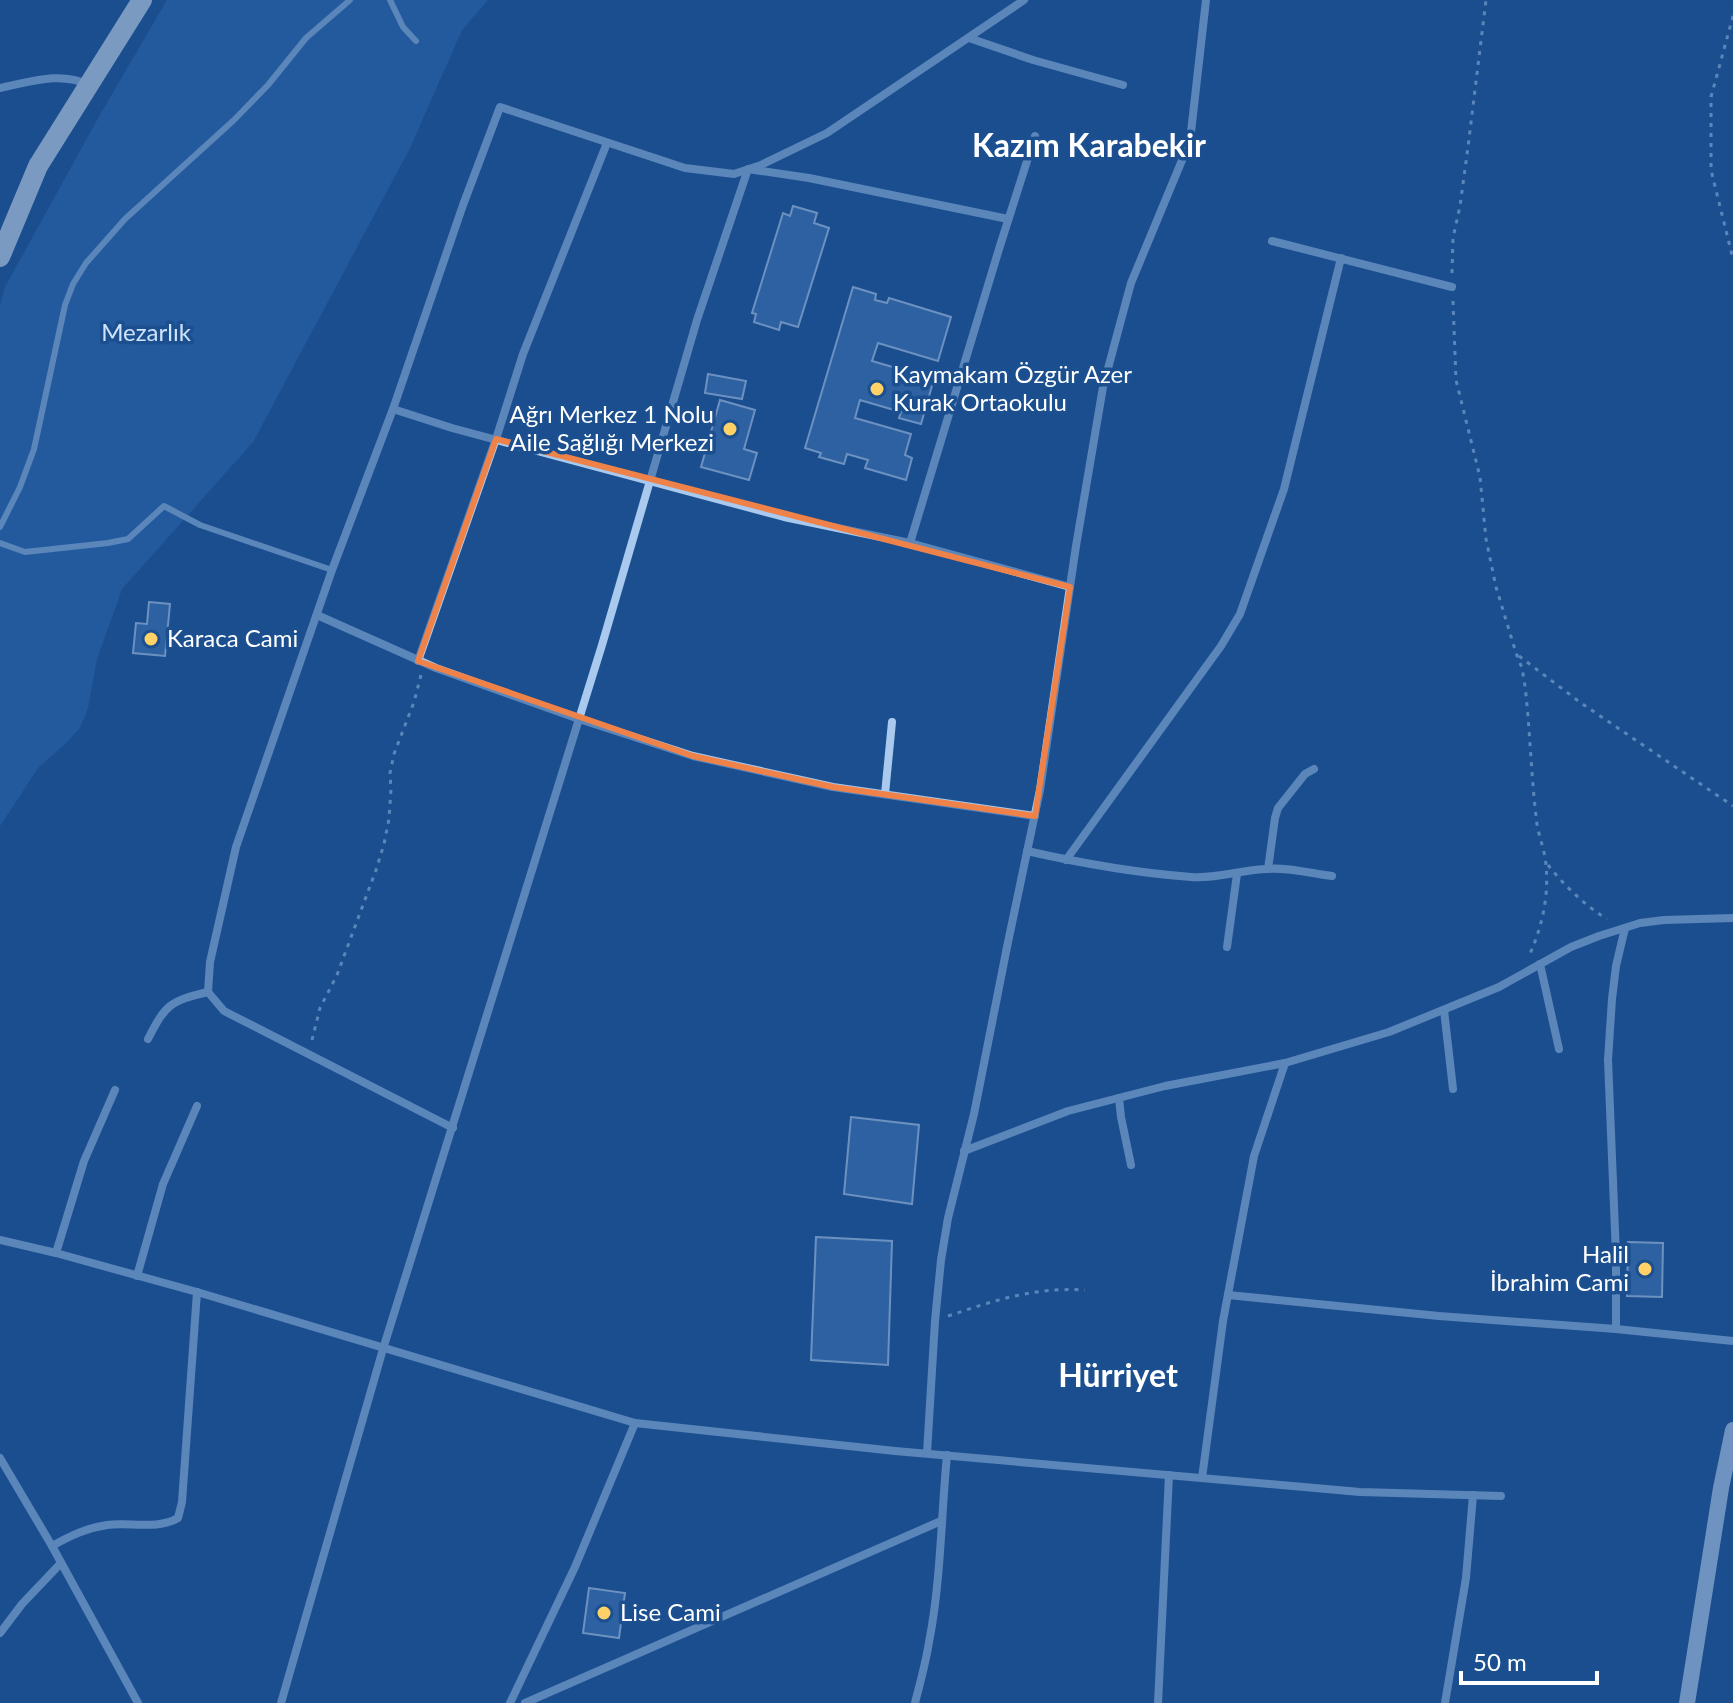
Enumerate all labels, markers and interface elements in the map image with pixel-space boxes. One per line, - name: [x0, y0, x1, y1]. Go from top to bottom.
- district label: Kazım Karabekir: [972, 125, 1206, 164]
- park label: Mezarlık: [101, 317, 192, 346]
- place label: Kaymakam Özgür Azer Kurak Ortaokulu: [893, 359, 1132, 416]
- marker: Kaymakam Özgür Azer Kurak Ortaokulu: [868, 380, 886, 398]
- place label: Ağrı Merkez 1 Nolu Aile Sağlığı Merkezi: [509, 399, 714, 456]
- marker: Ağrı Merkez 1 Nolu Aile Sağlığı Merkezi: [721, 420, 739, 438]
- place label: Karaca Cami: [167, 623, 298, 652]
- marker: Karaca Cami: [142, 630, 160, 648]
- place label: Halil İbrahim Cami: [1490, 1239, 1629, 1296]
- marker: Halil İbrahim Cami: [1636, 1260, 1654, 1278]
- district label: Hürriyet: [1058, 1355, 1178, 1394]
- place label: Lise Cami: [620, 1597, 721, 1626]
- marker: Lise Cami: [595, 1604, 613, 1622]
- scale bar: [1461, 1635, 1597, 1685]
- text: 50 m: [1473, 1647, 1527, 1676]

